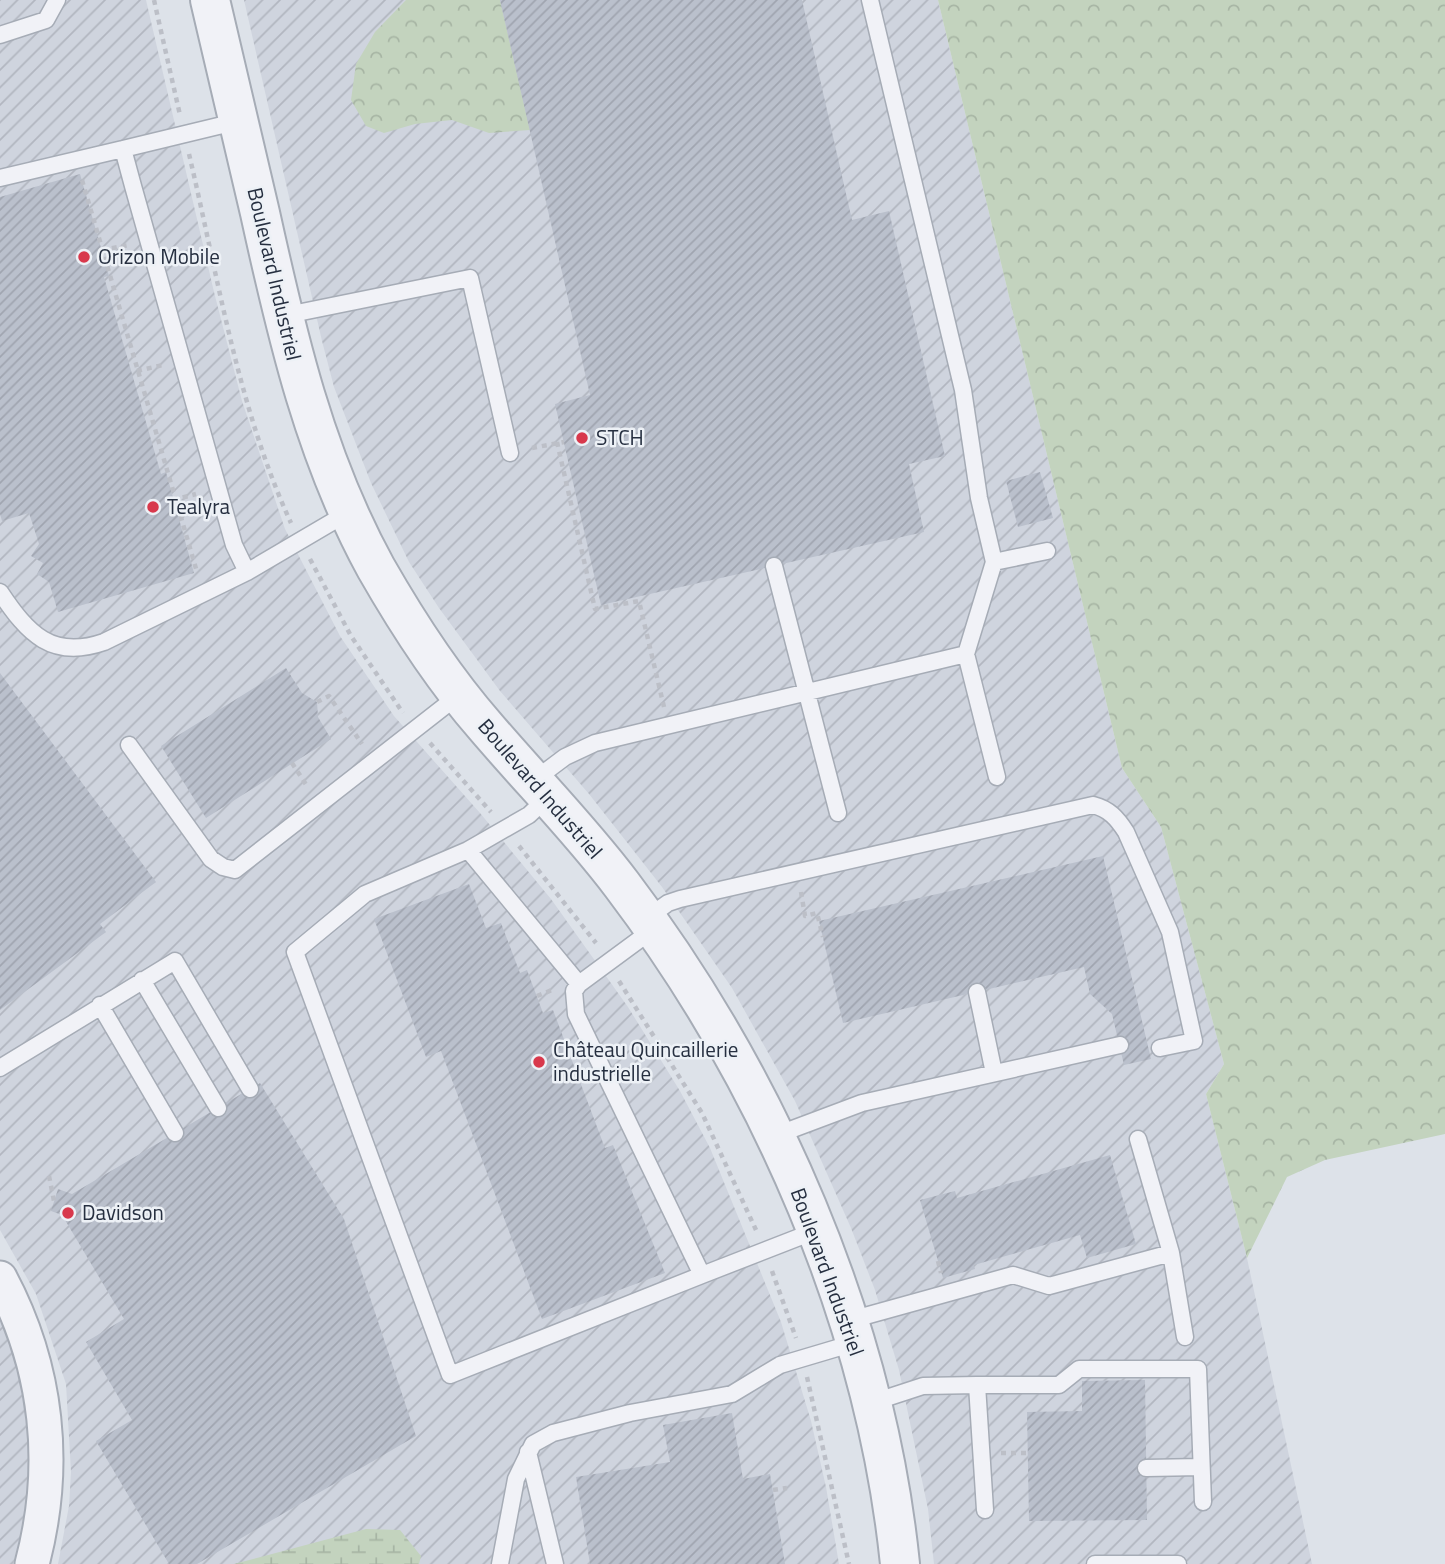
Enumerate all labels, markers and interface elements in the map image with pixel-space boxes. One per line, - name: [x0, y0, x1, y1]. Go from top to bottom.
- street label: Boulevard Industriel: [239, 184, 310, 364]
- place label: Orizon Mobile: [98, 240, 220, 272]
- marker: Orizon Mobile: [76, 249, 92, 265]
- place label: STCH: [596, 421, 644, 453]
- marker: STCH: [574, 430, 590, 446]
- place label: Tealyra: [167, 490, 231, 522]
- marker: Tealyra: [145, 499, 161, 515]
- street label: Boulevard Industriel: [471, 711, 611, 866]
- place label: Château Quincaillerie industrielle: [553, 1033, 738, 1089]
- marker: Château Quincaillerie industrielle: [531, 1054, 547, 1070]
- street label: Boulevard Industriel: [783, 1183, 873, 1360]
- place label: Davidson: [82, 1196, 164, 1228]
- marker: Davidson: [60, 1205, 76, 1221]

